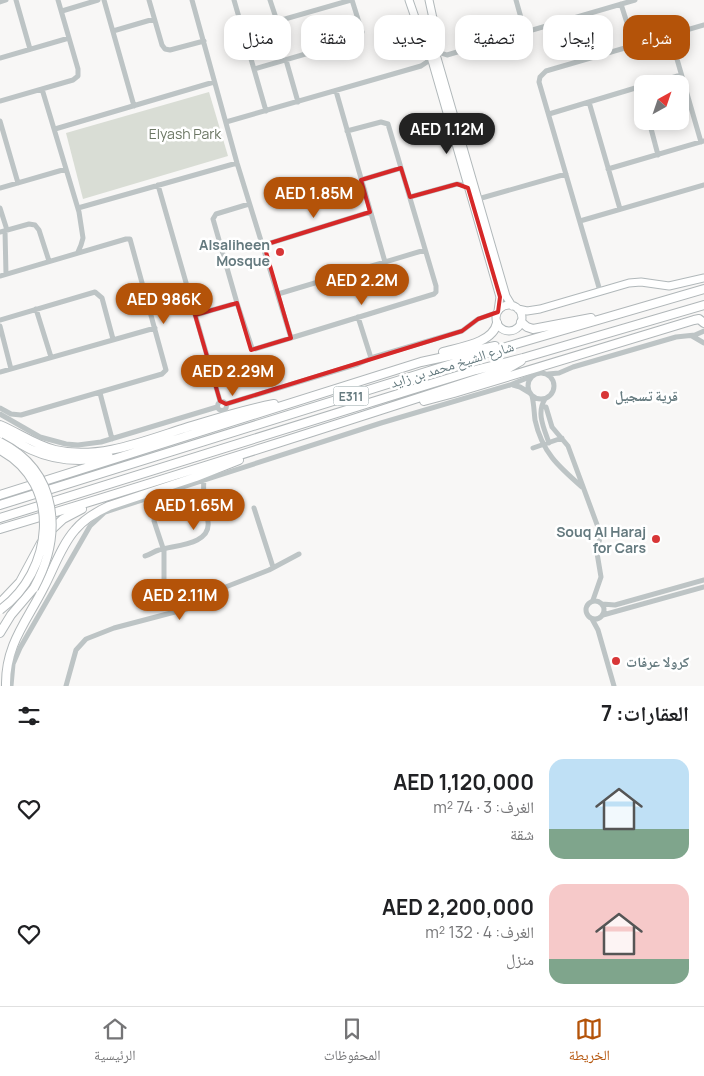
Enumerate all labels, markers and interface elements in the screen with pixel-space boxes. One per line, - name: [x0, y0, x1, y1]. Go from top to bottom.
- chip: منزل: [224, 15, 291, 60]
- chip: شقة: [301, 15, 364, 60]
- chip: جديد: [374, 15, 445, 60]
- chip: تصفية: [455, 15, 533, 60]
- chip: إيجار: [543, 15, 613, 60]
- chip: شراء: [623, 15, 690, 60]
- north arrow: [634, 75, 689, 130]
- map controls: [634, 75, 689, 130]
- pin: AED 1.12M: [390, 112, 504, 155]
- text: AED 1.12M: [410, 118, 484, 140]
- park label: Elyash Park: [149, 124, 222, 143]
- pin: AED 1.85M: [257, 176, 371, 219]
- text: AED 1.85M: [275, 182, 353, 204]
- place label: Alsaliheen Mosque: [199, 235, 270, 270]
- marker: Alsaliheen Mosque: [274, 246, 286, 258]
- pin: AED 2.2M: [310, 264, 414, 306]
- text: AED 2.2M: [326, 269, 398, 291]
- pin: AED 986K: [112, 282, 216, 325]
- text: AED 986K: [127, 288, 201, 310]
- street label: شارع الشيخ محمد بن زايد: [388, 336, 516, 393]
- pin: AED 2.29M: [176, 354, 290, 397]
- text: AED 2.29M: [192, 360, 274, 382]
- road number: E311: [334, 386, 368, 406]
- place label: قرية تسجيل: [615, 386, 678, 405]
- marker: قرية تسجيل: [599, 389, 611, 401]
- pin: AED 1.65M: [137, 488, 251, 531]
- text: AED 1.65M: [155, 494, 233, 516]
- place label: Souq Al Haraj for Cars: [556, 522, 646, 557]
- marker: Souq Al Haraj for Cars: [650, 533, 662, 545]
- pin: AED 2.11M: [123, 578, 237, 621]
- text: AED 2.11M: [143, 584, 217, 606]
- place label: كرولا عرفات: [626, 652, 689, 671]
- marker: كرولا عرفات: [610, 655, 622, 667]
- text: العقارات: 7: [601, 699, 689, 727]
- icon: filters: [15, 702, 43, 730]
- text: AED 1,120,000: [393, 768, 534, 796]
- icon: home: [589, 779, 649, 839]
- icon: heart: [15, 795, 43, 823]
- text: الغرف: 3 · 74 m²: [433, 796, 534, 818]
- text: شقة: [510, 823, 534, 845]
- text: AED 2,200,000: [382, 893, 534, 921]
- icon: home: [589, 904, 649, 964]
- icon: heart: [15, 920, 43, 948]
- text: الغرف: 4 · 132 m²: [425, 921, 534, 943]
- text: منزل: [506, 948, 534, 970]
- tab: الرئيسية: [94, 1015, 136, 1069]
- tab: المحفوظات: [324, 1015, 381, 1069]
- tab: الخريطة: [569, 1015, 610, 1069]

